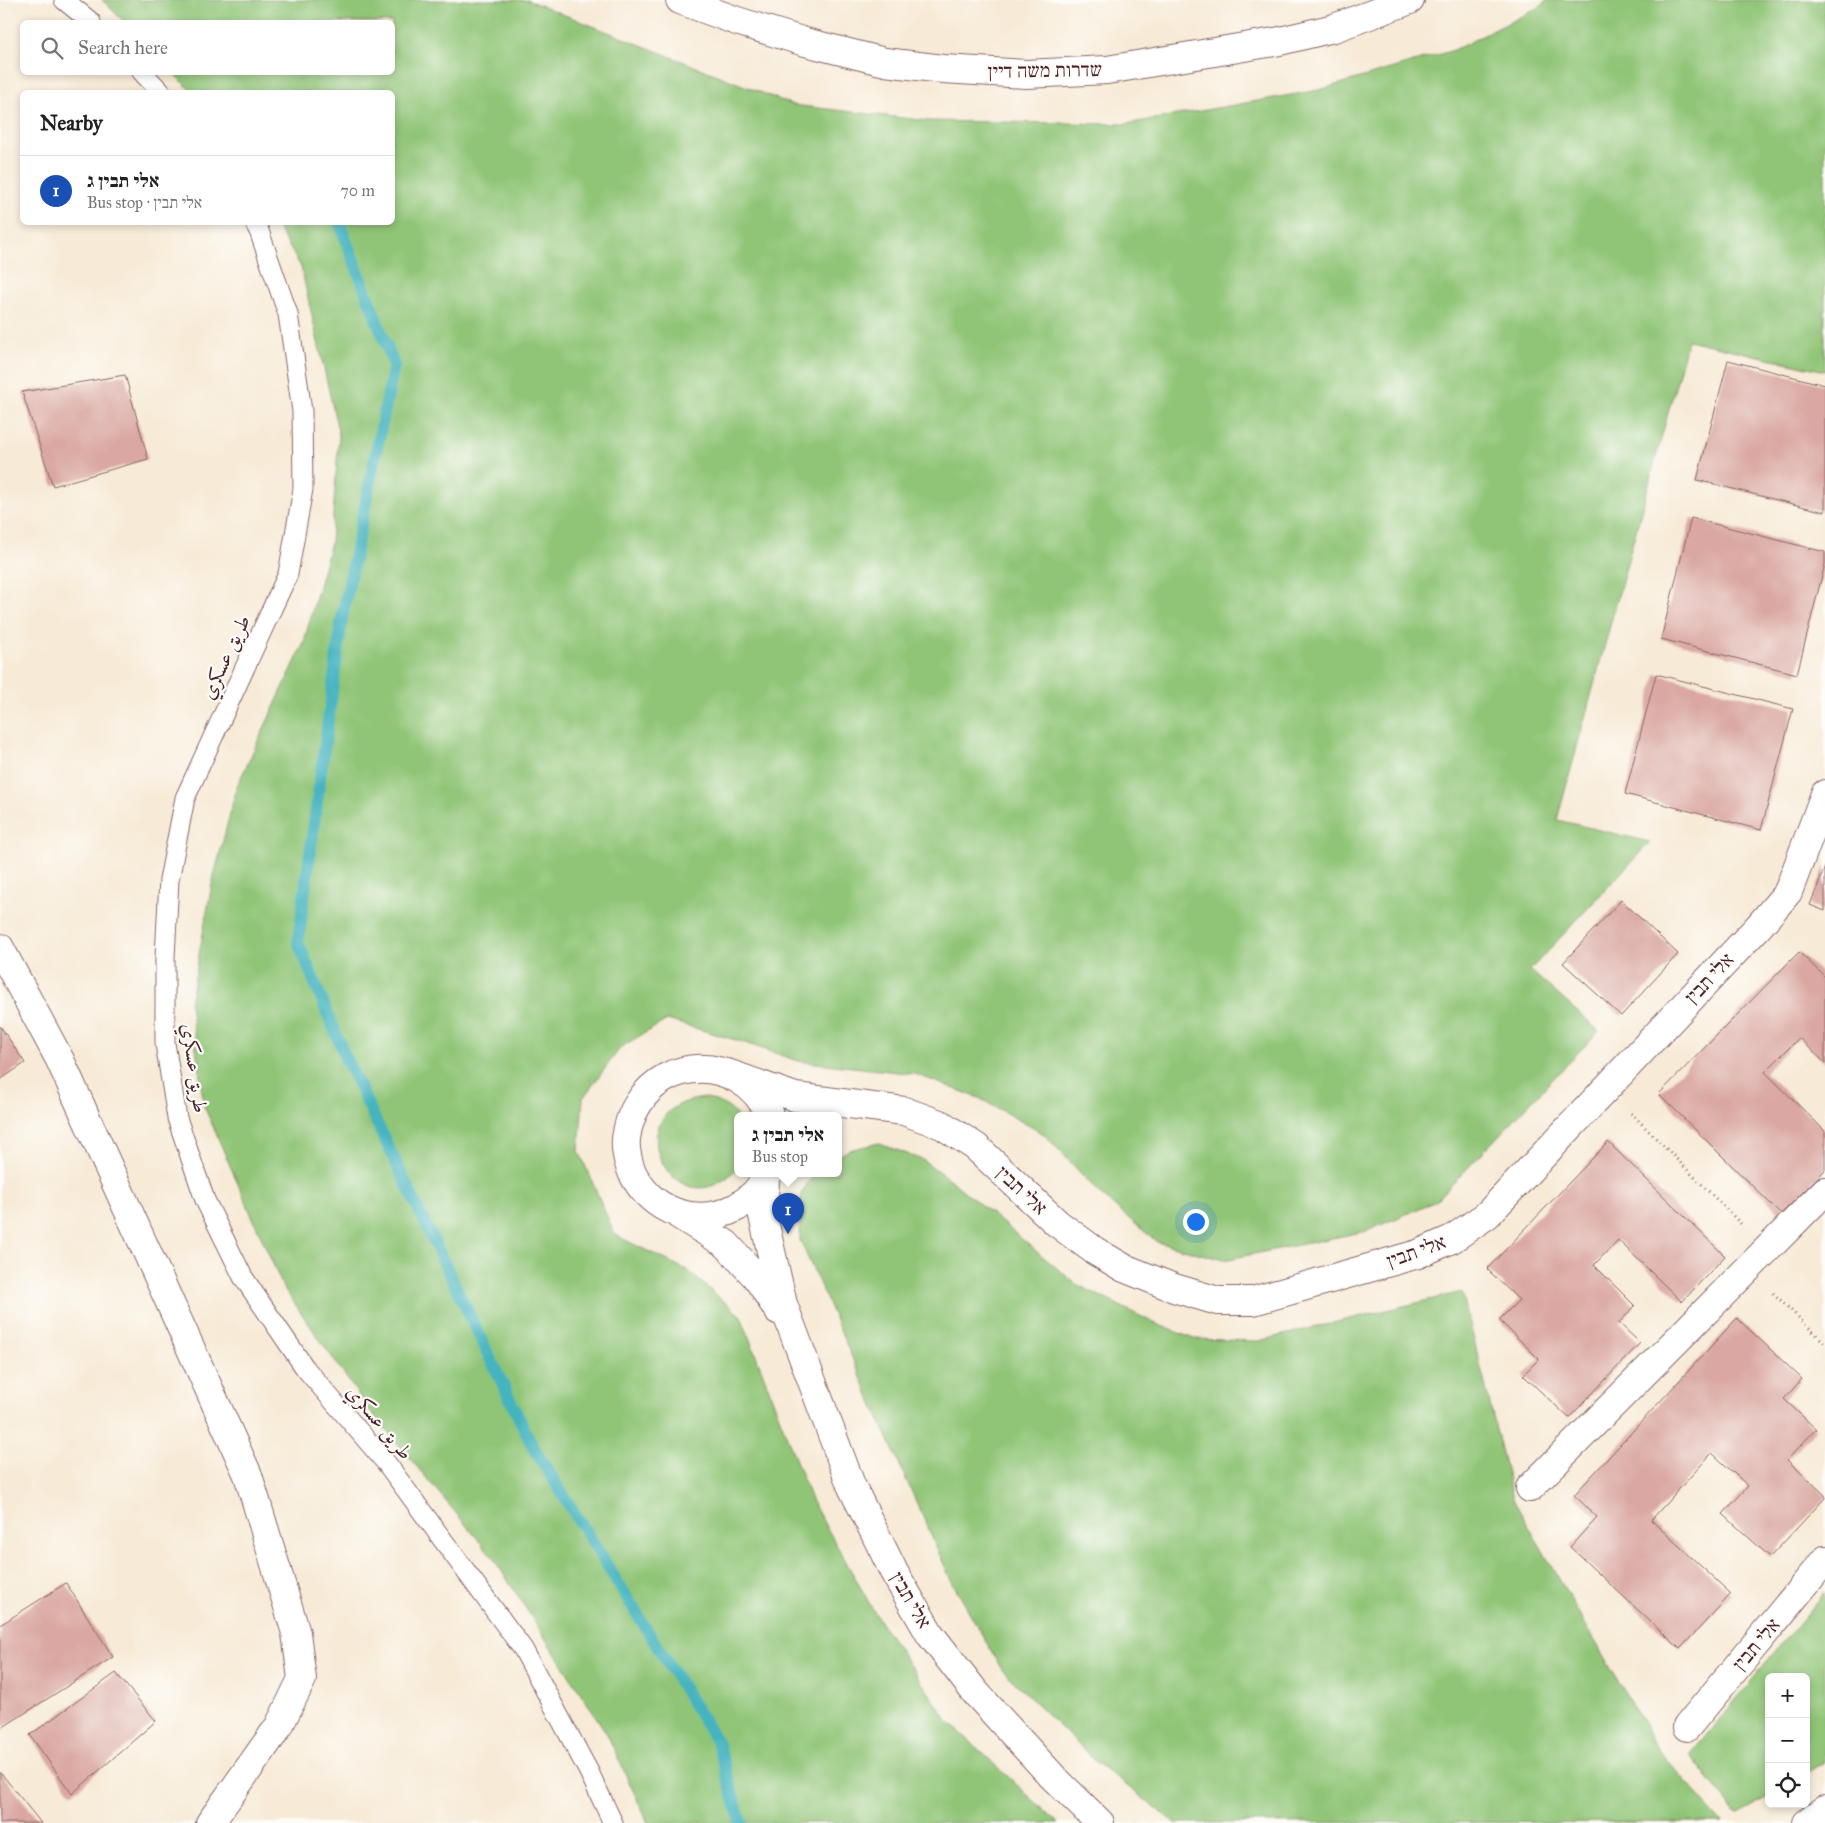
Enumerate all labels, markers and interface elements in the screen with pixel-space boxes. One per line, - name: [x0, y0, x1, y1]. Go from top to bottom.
- search box: [20, 20, 395, 75]
- icon: search: [38, 34, 66, 62]
- text: Search here: [78, 36, 168, 59]
- street label: שדרות משה דיין: [988, 57, 1102, 83]
- text: Nearby: [40, 110, 103, 136]
- text: אלי תבין ג: [87, 169, 159, 192]
- text: 1: [53, 181, 59, 200]
- text: 70 m: [340, 181, 375, 200]
- text: Bus stop · אלי תבין: [87, 193, 202, 212]
- street label: طريق عسكري: [195, 611, 259, 705]
- street label: אלי תבין: [1679, 947, 1739, 1009]
- street label: طريق عسكري: [173, 1022, 213, 1115]
- popup: [734, 1112, 842, 1177]
- text: אלי תבין ג: [752, 1123, 824, 1146]
- text: Bus stop: [752, 1147, 808, 1166]
- street label: אלי תבין: [991, 1160, 1053, 1220]
- pin: 1: [772, 1193, 804, 1234]
- your location: [1183, 1209, 1209, 1235]
- street label: אלי תבין: [1383, 1229, 1449, 1273]
- street label: طريق عسكري: [339, 1380, 418, 1467]
- street label: אלי תבין: [885, 1568, 937, 1632]
- street label: אלי תבין: [1727, 1613, 1785, 1675]
- map controls: [1765, 1673, 1810, 1808]
- button: +: [1765, 1673, 1810, 1718]
- button: −: [1765, 1718, 1810, 1763]
- button: locate: [1765, 1763, 1810, 1808]

